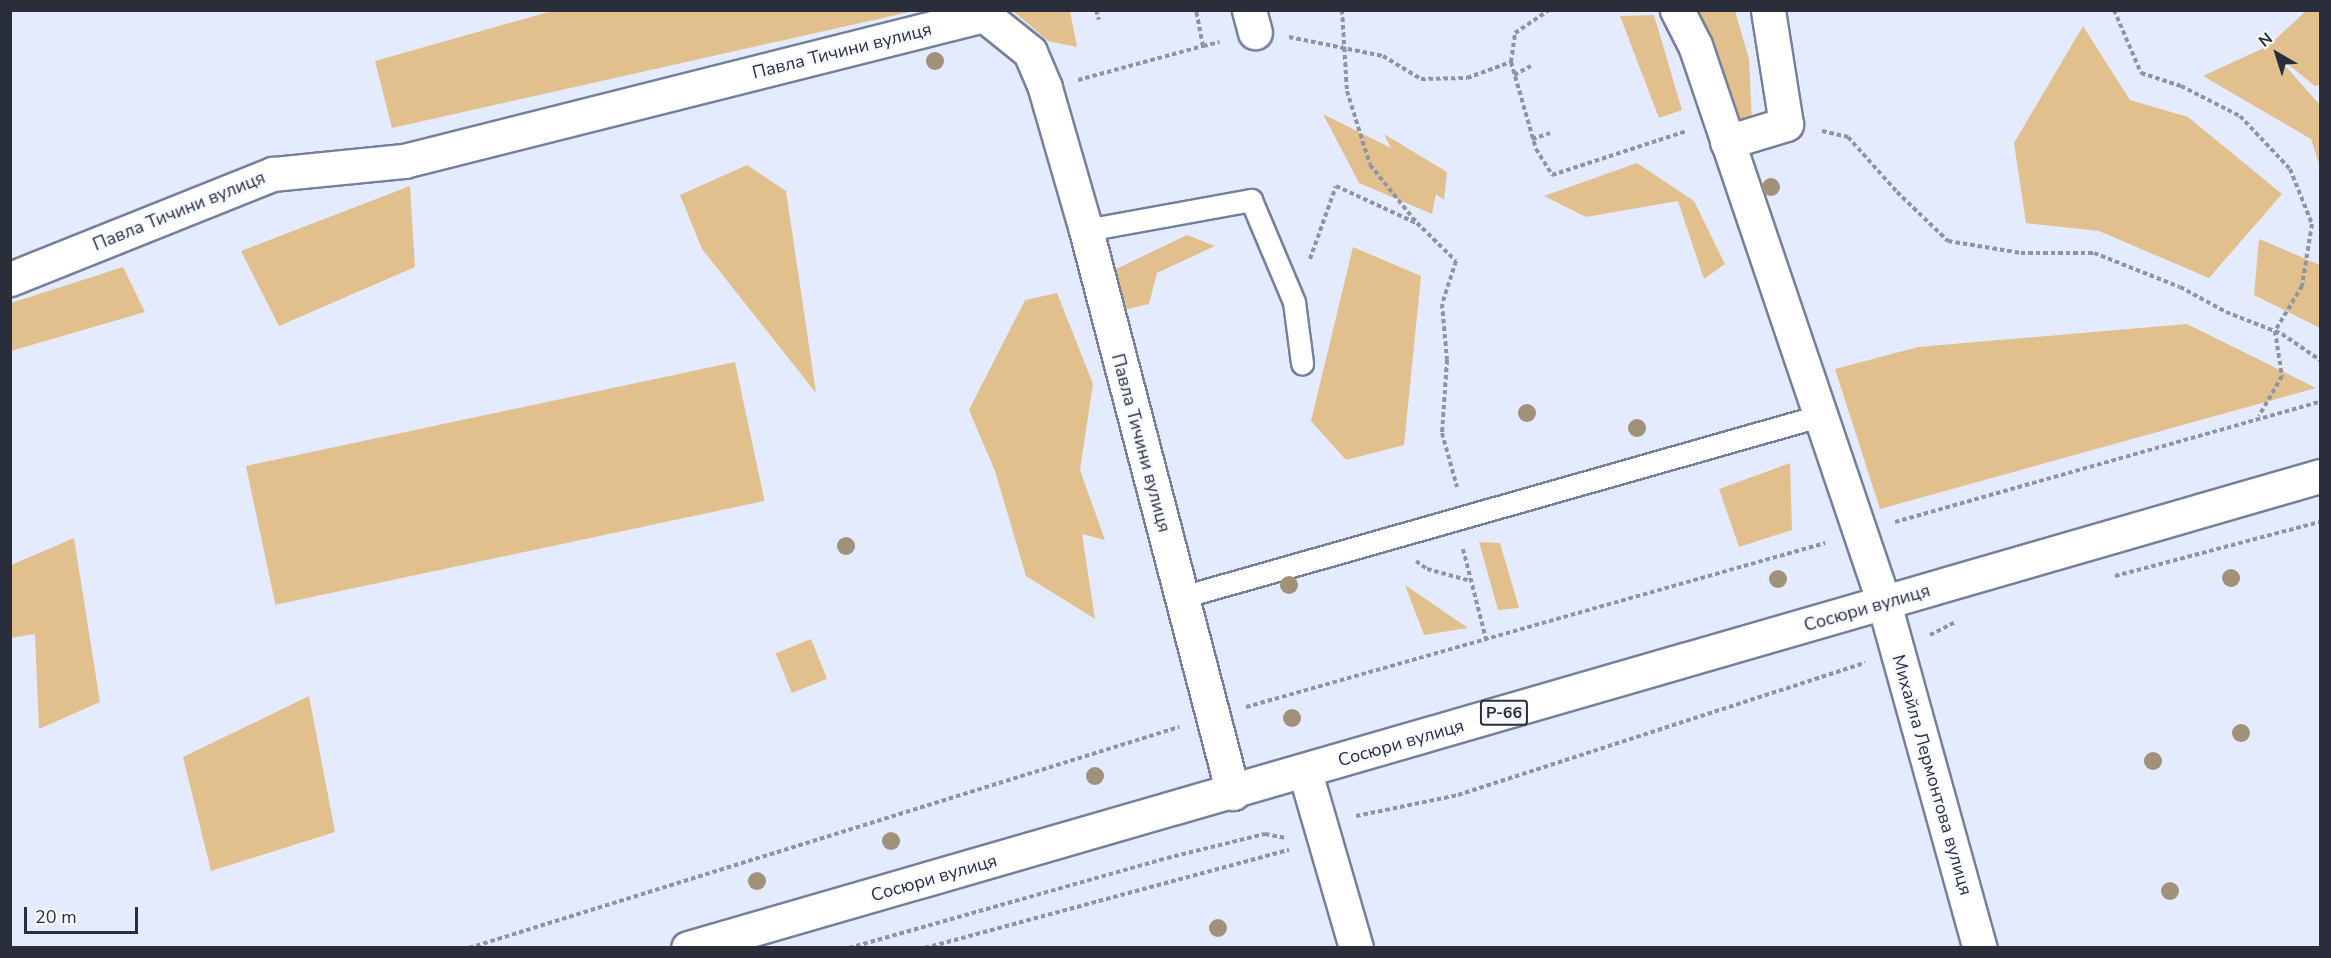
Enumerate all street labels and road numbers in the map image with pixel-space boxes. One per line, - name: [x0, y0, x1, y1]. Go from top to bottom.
- street label: Павла Тичини вулиця: [750, 18, 934, 84]
- street label: Павла Тичини вулиця: [90, 167, 268, 255]
- street label: Павла Тичини вулиця: [1107, 351, 1175, 535]
- street label: Сосюри вулиця: [1801, 580, 1933, 636]
- street label: Михайла Лермонтова вулиця: [1887, 652, 1977, 898]
- road number: Р-66: [1478, 700, 1530, 726]
- street label: Сосюри вулиця: [1335, 715, 1467, 771]
- street label: Сосюри вулиця: [868, 850, 1000, 906]

